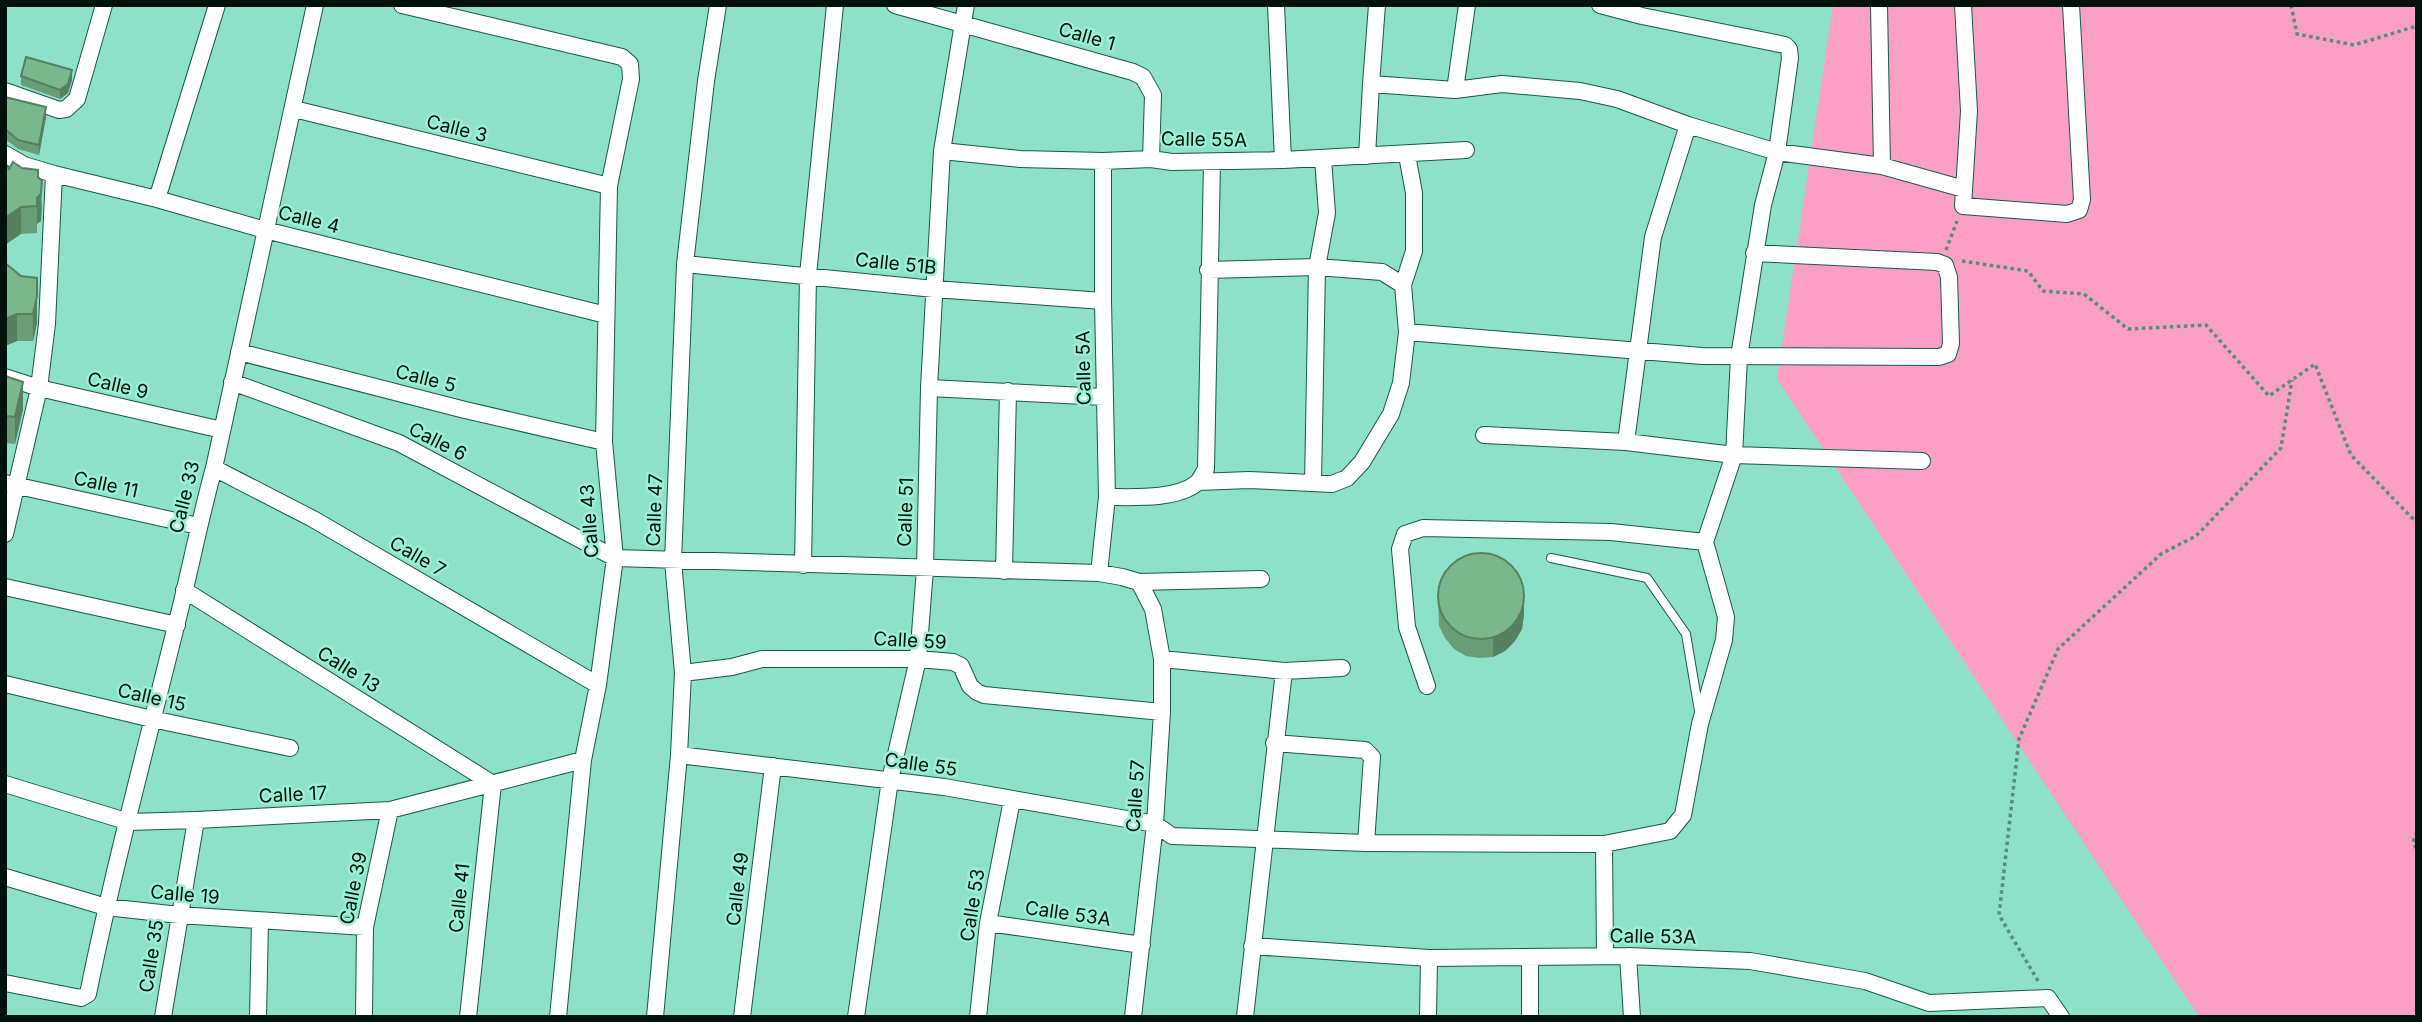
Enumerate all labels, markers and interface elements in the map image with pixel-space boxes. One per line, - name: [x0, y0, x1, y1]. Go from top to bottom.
- street label: Calle 1: [1056, 17, 1118, 56]
- street label: Calle 3: [424, 110, 490, 147]
- street label: Calle 55A: [1161, 127, 1247, 152]
- street label: Calle 4: [276, 201, 342, 238]
- street label: Calle 51B: [854, 248, 938, 279]
- street label: Calle 5A: [1071, 330, 1096, 406]
- street label: Calle 5: [393, 360, 459, 397]
- street label: Calle 9: [85, 367, 151, 404]
- street label: Calle 6: [405, 417, 471, 466]
- street label: Calle 33: [164, 459, 205, 536]
- street label: Calle 11: [71, 466, 140, 503]
- street label: Calle 47: [642, 473, 667, 547]
- street label: Calle 51: [893, 477, 918, 547]
- street label: Calle 43: [575, 483, 604, 559]
- street label: Calle 7: [386, 531, 450, 582]
- street label: Calle 59: [873, 627, 947, 654]
- street label: Calle 13: [313, 641, 384, 698]
- street label: Calle 15: [115, 678, 188, 717]
- street label: Calle 55: [883, 748, 959, 781]
- street label: Calle 57: [1121, 759, 1149, 833]
- street label: Calle 17: [258, 781, 328, 808]
- street label: Calle 39: [335, 850, 372, 926]
- street label: Calle 49: [722, 851, 753, 927]
- street label: Calle 41: [444, 862, 475, 934]
- street label: Calle 53: [955, 867, 990, 943]
- street label: Calle 19: [149, 880, 221, 909]
- street label: Calle 53A: [1023, 896, 1112, 931]
- street label: Calle 35: [134, 918, 169, 994]
- street label: Calle 53A: [1610, 924, 1696, 949]

